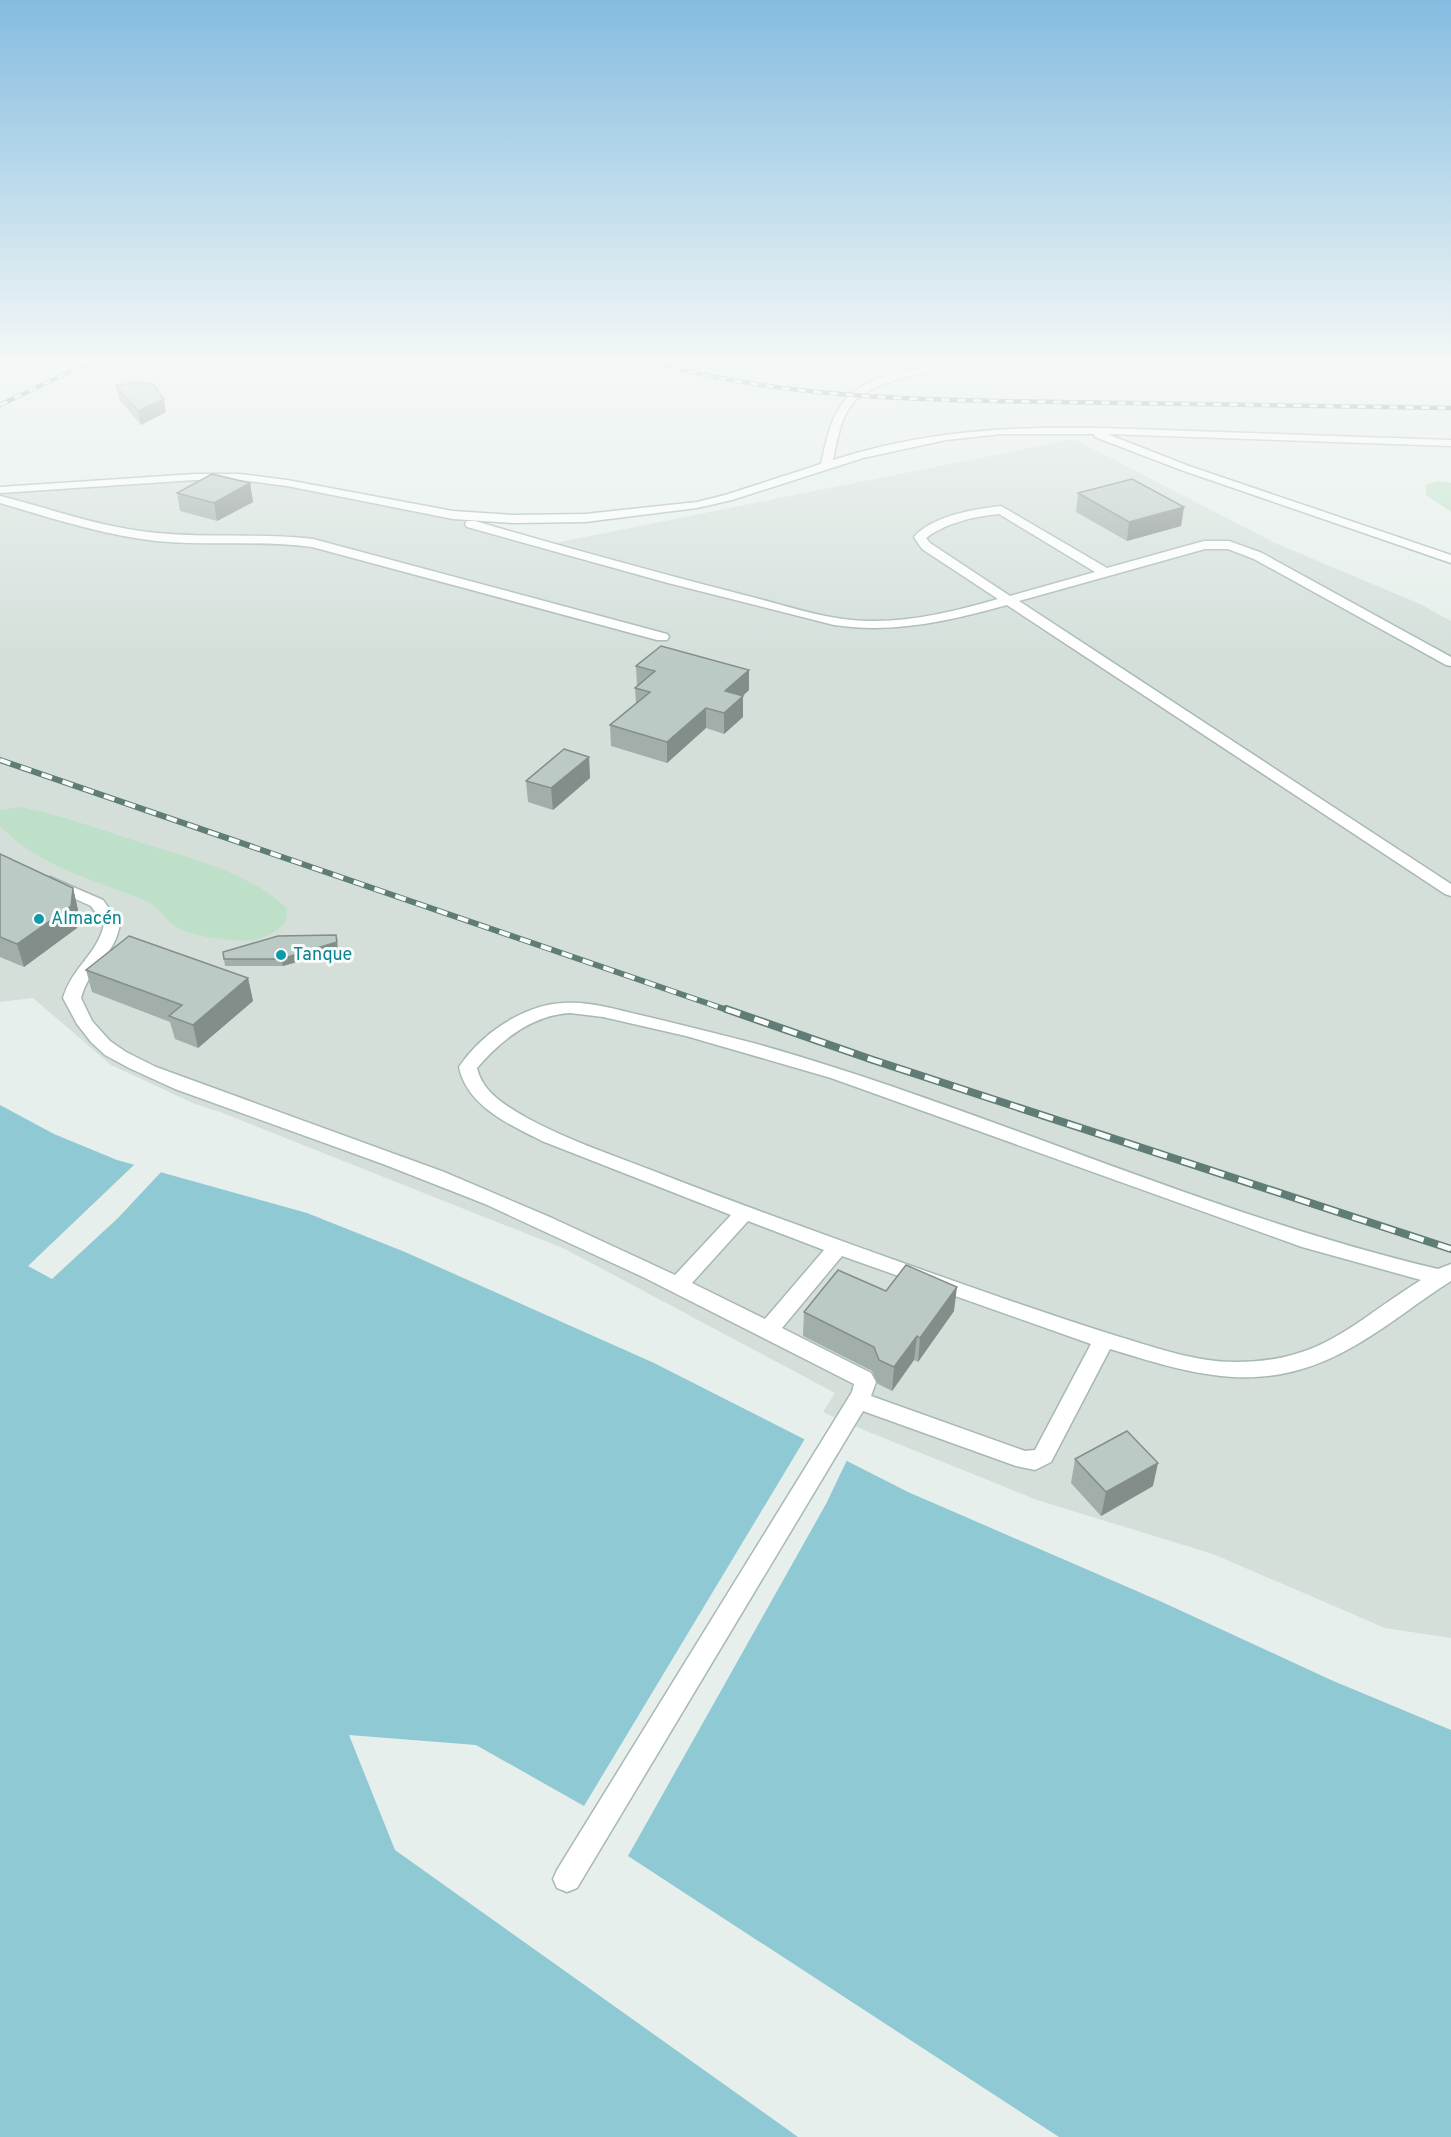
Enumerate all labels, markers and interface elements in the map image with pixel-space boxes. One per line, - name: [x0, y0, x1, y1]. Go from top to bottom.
- place label: Almacén: [51, 908, 122, 931]
- marker: Almacén: [32, 912, 46, 926]
- place label: Tanque: [293, 944, 352, 967]
- marker: Tanque: [274, 948, 288, 962]

